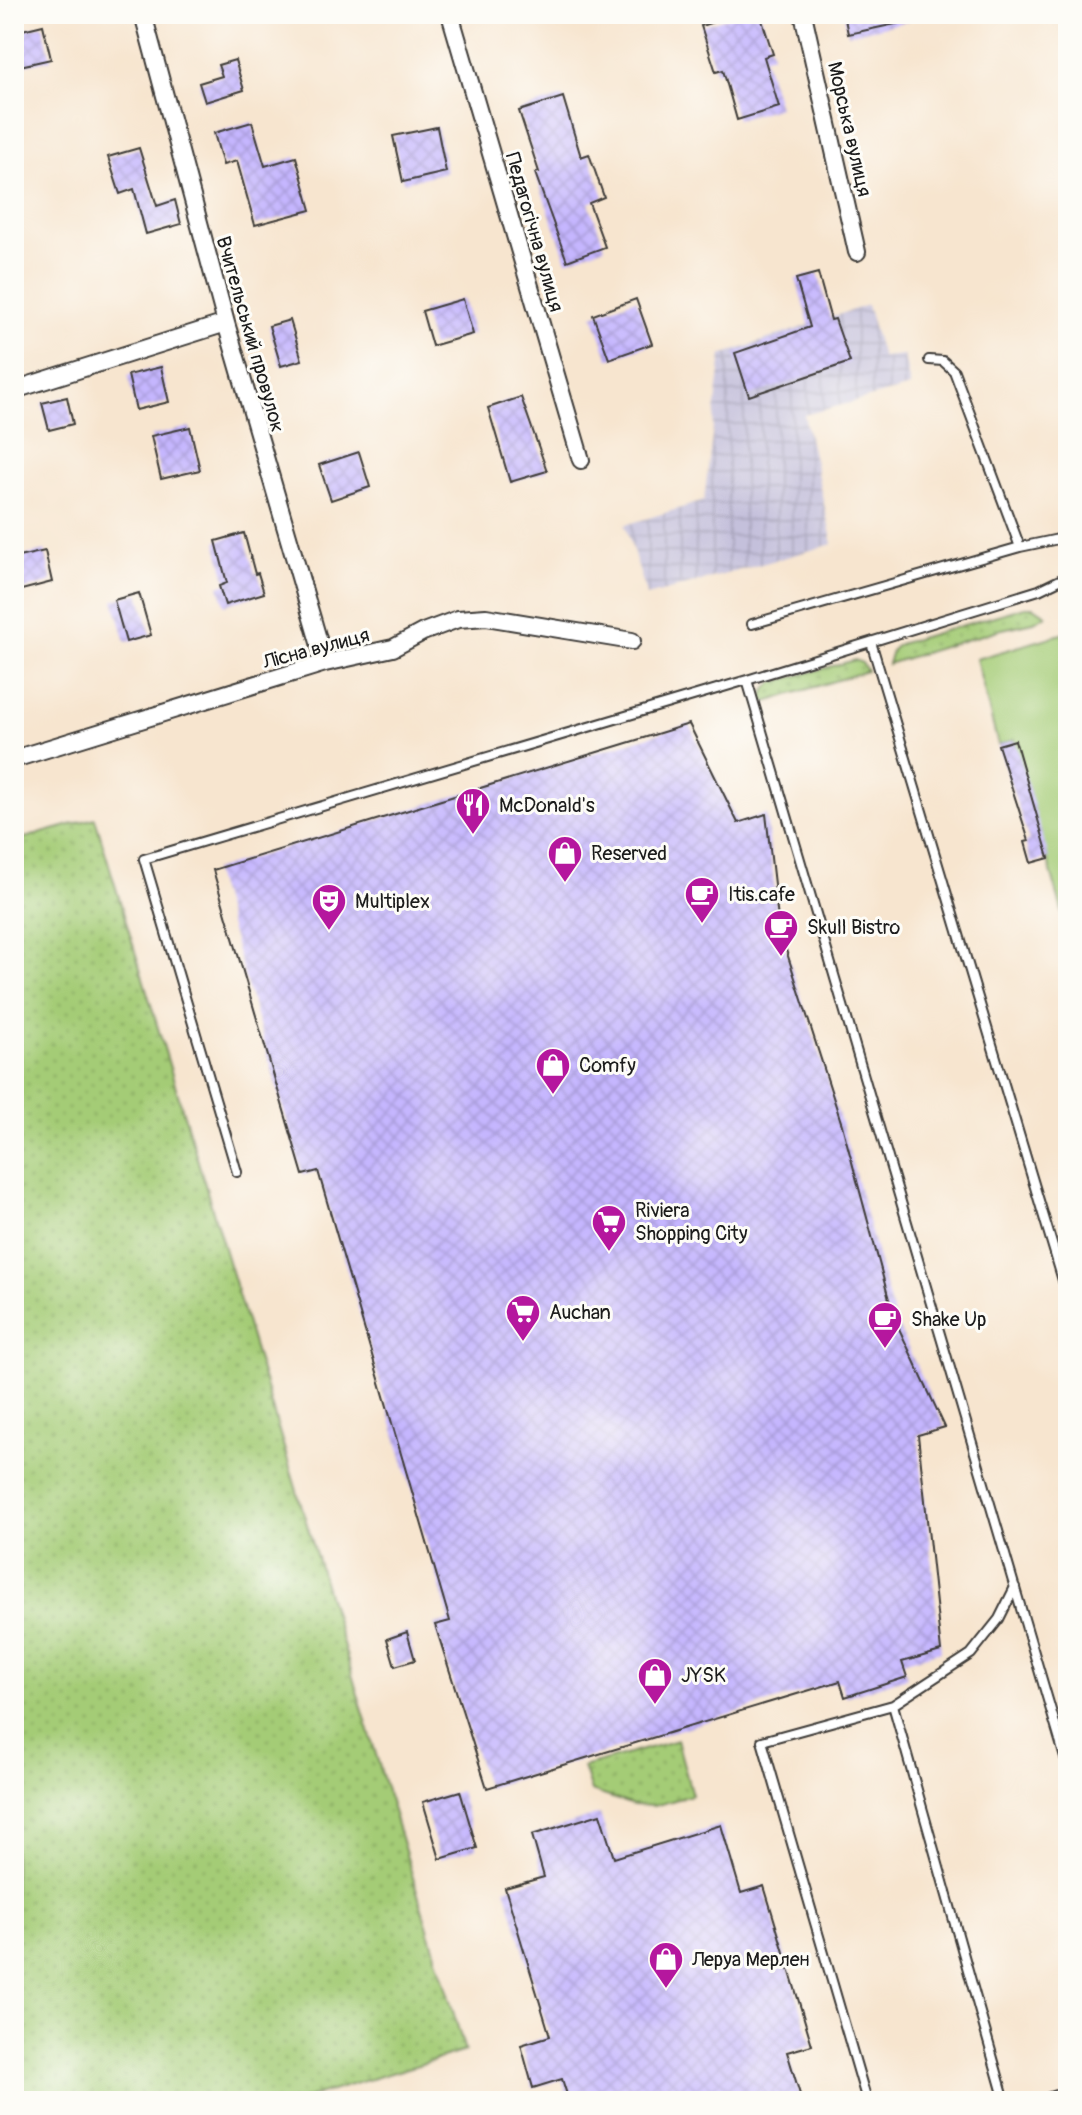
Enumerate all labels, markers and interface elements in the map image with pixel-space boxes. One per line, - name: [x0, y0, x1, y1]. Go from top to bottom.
- street label: Морська вулиця: [822, 59, 877, 199]
- street label: Педагогічна вулиця: [500, 150, 569, 315]
- street label: Вчительський провулок: [211, 233, 290, 435]
- street label: Лісна вулиця: [259, 622, 372, 675]
- restaurant icon: McDonald's: [454, 786, 492, 836]
- place label: McDonald's: [499, 793, 595, 818]
- shop icon: Reserved: [546, 834, 584, 884]
- place label: Reserved: [591, 841, 667, 866]
- cafe icon: Itis.cafe: [683, 875, 721, 925]
- theatre icon: Multiplex: [310, 882, 348, 932]
- place label: Itis.cafe: [728, 882, 795, 907]
- place label: Multiplex: [355, 889, 430, 914]
- cafe icon: Skull Bistro: [762, 908, 800, 958]
- place label: Skull Bistro: [807, 915, 901, 940]
- shop icon: Comfy: [534, 1046, 572, 1096]
- place label: Comfy: [579, 1053, 636, 1078]
- place label: Riviera Shopping City: [635, 1198, 748, 1246]
- supermarket icon: Riviera Shopping City: [590, 1203, 628, 1253]
- supermarket icon: Auchan: [504, 1293, 542, 1343]
- place label: Auchan: [549, 1300, 611, 1325]
- cafe icon: Shake Up: [866, 1300, 904, 1350]
- place label: Shake Up: [911, 1307, 987, 1332]
- shop icon: JYSK: [636, 1656, 674, 1706]
- place label: JYSK: [681, 1663, 726, 1688]
- shop icon: Леруа Мерлен: [647, 1940, 685, 1990]
- place label: Леруа Мерлен: [691, 1947, 810, 1972]

